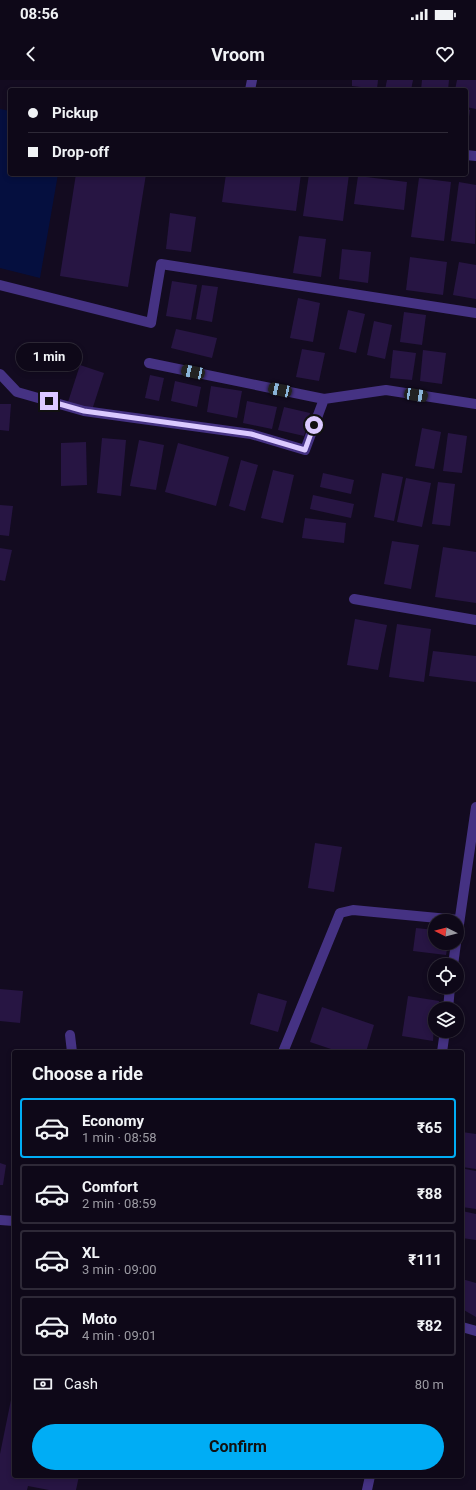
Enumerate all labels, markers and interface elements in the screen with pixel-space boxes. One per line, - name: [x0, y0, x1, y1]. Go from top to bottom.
- text: 08:56: [20, 5, 59, 23]
- icon: back: [20, 43, 42, 65]
- icon: heart: [434, 43, 456, 65]
- text: Vroom: [211, 44, 265, 65]
- text: Pickup: [52, 104, 98, 122]
- text: Drop-off: [52, 143, 109, 161]
- callout: 1 min: [16, 343, 82, 371]
- text: 1 min: [33, 349, 65, 364]
- car: [180, 364, 206, 380]
- car: [267, 382, 293, 398]
- car: [403, 387, 429, 403]
- route end: [40, 392, 58, 410]
- route start: [305, 416, 323, 434]
- north arrow: [428, 914, 464, 950]
- map controls: [428, 914, 464, 1038]
- button: locate: [428, 958, 464, 994]
- button: layers: [428, 1002, 464, 1038]
- text: Choose a ride: [32, 1063, 143, 1084]
- icon: car: [34, 1110, 70, 1146]
- text: Economy: [82, 1112, 144, 1130]
- text: ₹65: [417, 1119, 442, 1137]
- text: 1 min · 08:58: [82, 1130, 157, 1145]
- icon: car: [34, 1176, 70, 1212]
- text: Comfort: [82, 1178, 138, 1196]
- text: ₹88: [417, 1185, 442, 1203]
- text: 2 min · 08:59: [82, 1196, 157, 1211]
- icon: car: [34, 1242, 70, 1278]
- text: XL: [82, 1244, 100, 1262]
- text: ₹111: [408, 1251, 442, 1269]
- text: 3 min · 09:00: [82, 1262, 157, 1277]
- icon: car: [34, 1308, 70, 1344]
- text: Moto: [82, 1310, 117, 1328]
- text: ₹82: [417, 1317, 442, 1335]
- text: 4 min · 09:01: [82, 1328, 157, 1343]
- icon: cash: [32, 1373, 54, 1395]
- text: Cash: [64, 1375, 98, 1393]
- text: 80 m: [415, 1377, 444, 1392]
- button: Confirm: [32, 1424, 444, 1470]

